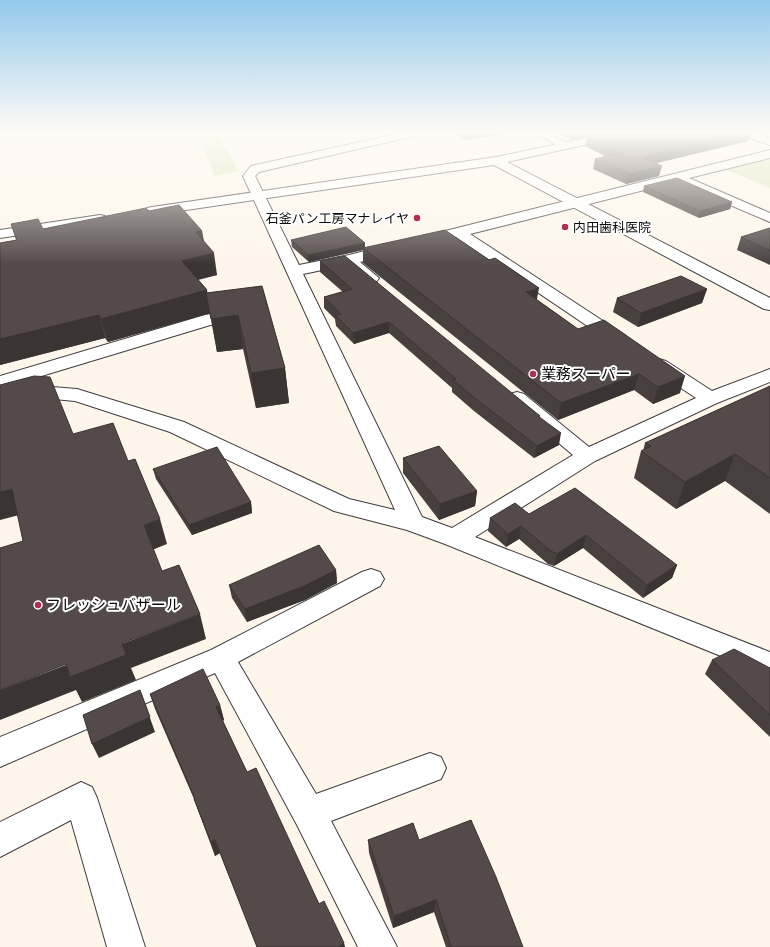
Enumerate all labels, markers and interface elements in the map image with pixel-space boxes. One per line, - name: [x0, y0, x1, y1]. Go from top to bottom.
- place label: 石釜パン工房マナレイヤ: [266, 209, 409, 229]
- marker: 石釜パン工房マナレイヤ: [412, 213, 422, 223]
- place label: 内田歯科医院: [573, 218, 651, 238]
- marker: 内田歯科医院: [560, 222, 570, 232]
- place label: 業務スーパー: [541, 363, 631, 386]
- marker: 業務スーパー: [528, 369, 538, 379]
- place label: フレッシュバザール: [46, 594, 181, 617]
- marker: フレッシュバザール: [33, 600, 43, 610]

